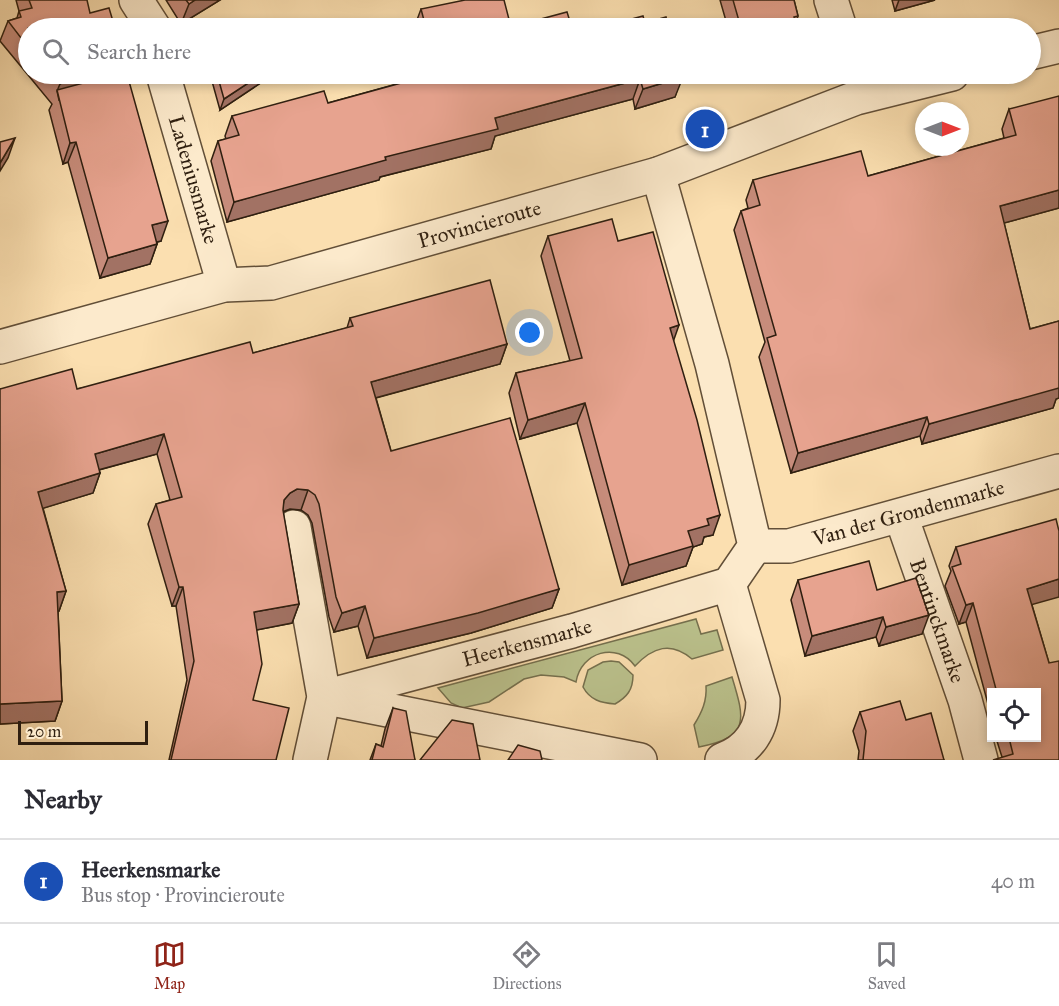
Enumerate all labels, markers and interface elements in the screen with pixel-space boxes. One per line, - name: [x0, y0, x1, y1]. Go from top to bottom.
- search box: [18, 18, 1041, 84]
- icon: search: [39, 35, 72, 68]
- text: Search here: [87, 38, 191, 65]
- north arrow: [915, 102, 969, 156]
- pin: 1: [686, 106, 724, 152]
- street label: Ladeniusmarke: [163, 113, 224, 247]
- street label: Provincieroute: [415, 195, 544, 254]
- your location: [515, 318, 544, 347]
- street label: Van der Grondenmarke: [809, 474, 1008, 552]
- street label: Bentinckmarke: [904, 555, 971, 687]
- street label: Heerkensmarke: [459, 613, 595, 673]
- map controls: [987, 688, 1041, 742]
- button: locate: [987, 688, 1041, 742]
- scale bar: [18, 718, 148, 746]
- text: 20 m: [27, 722, 61, 741]
- text: Nearby: [24, 783, 102, 815]
- text: Heerkensmarke: [81, 856, 220, 883]
- text: 1: [40, 869, 47, 893]
- text: 40 m: [991, 869, 1035, 893]
- text: Bus stop · Provincieroute: [81, 883, 285, 907]
- tab: Map: [153, 938, 186, 993]
- tab: Directions: [492, 938, 561, 993]
- tab: Saved: [868, 938, 906, 993]

